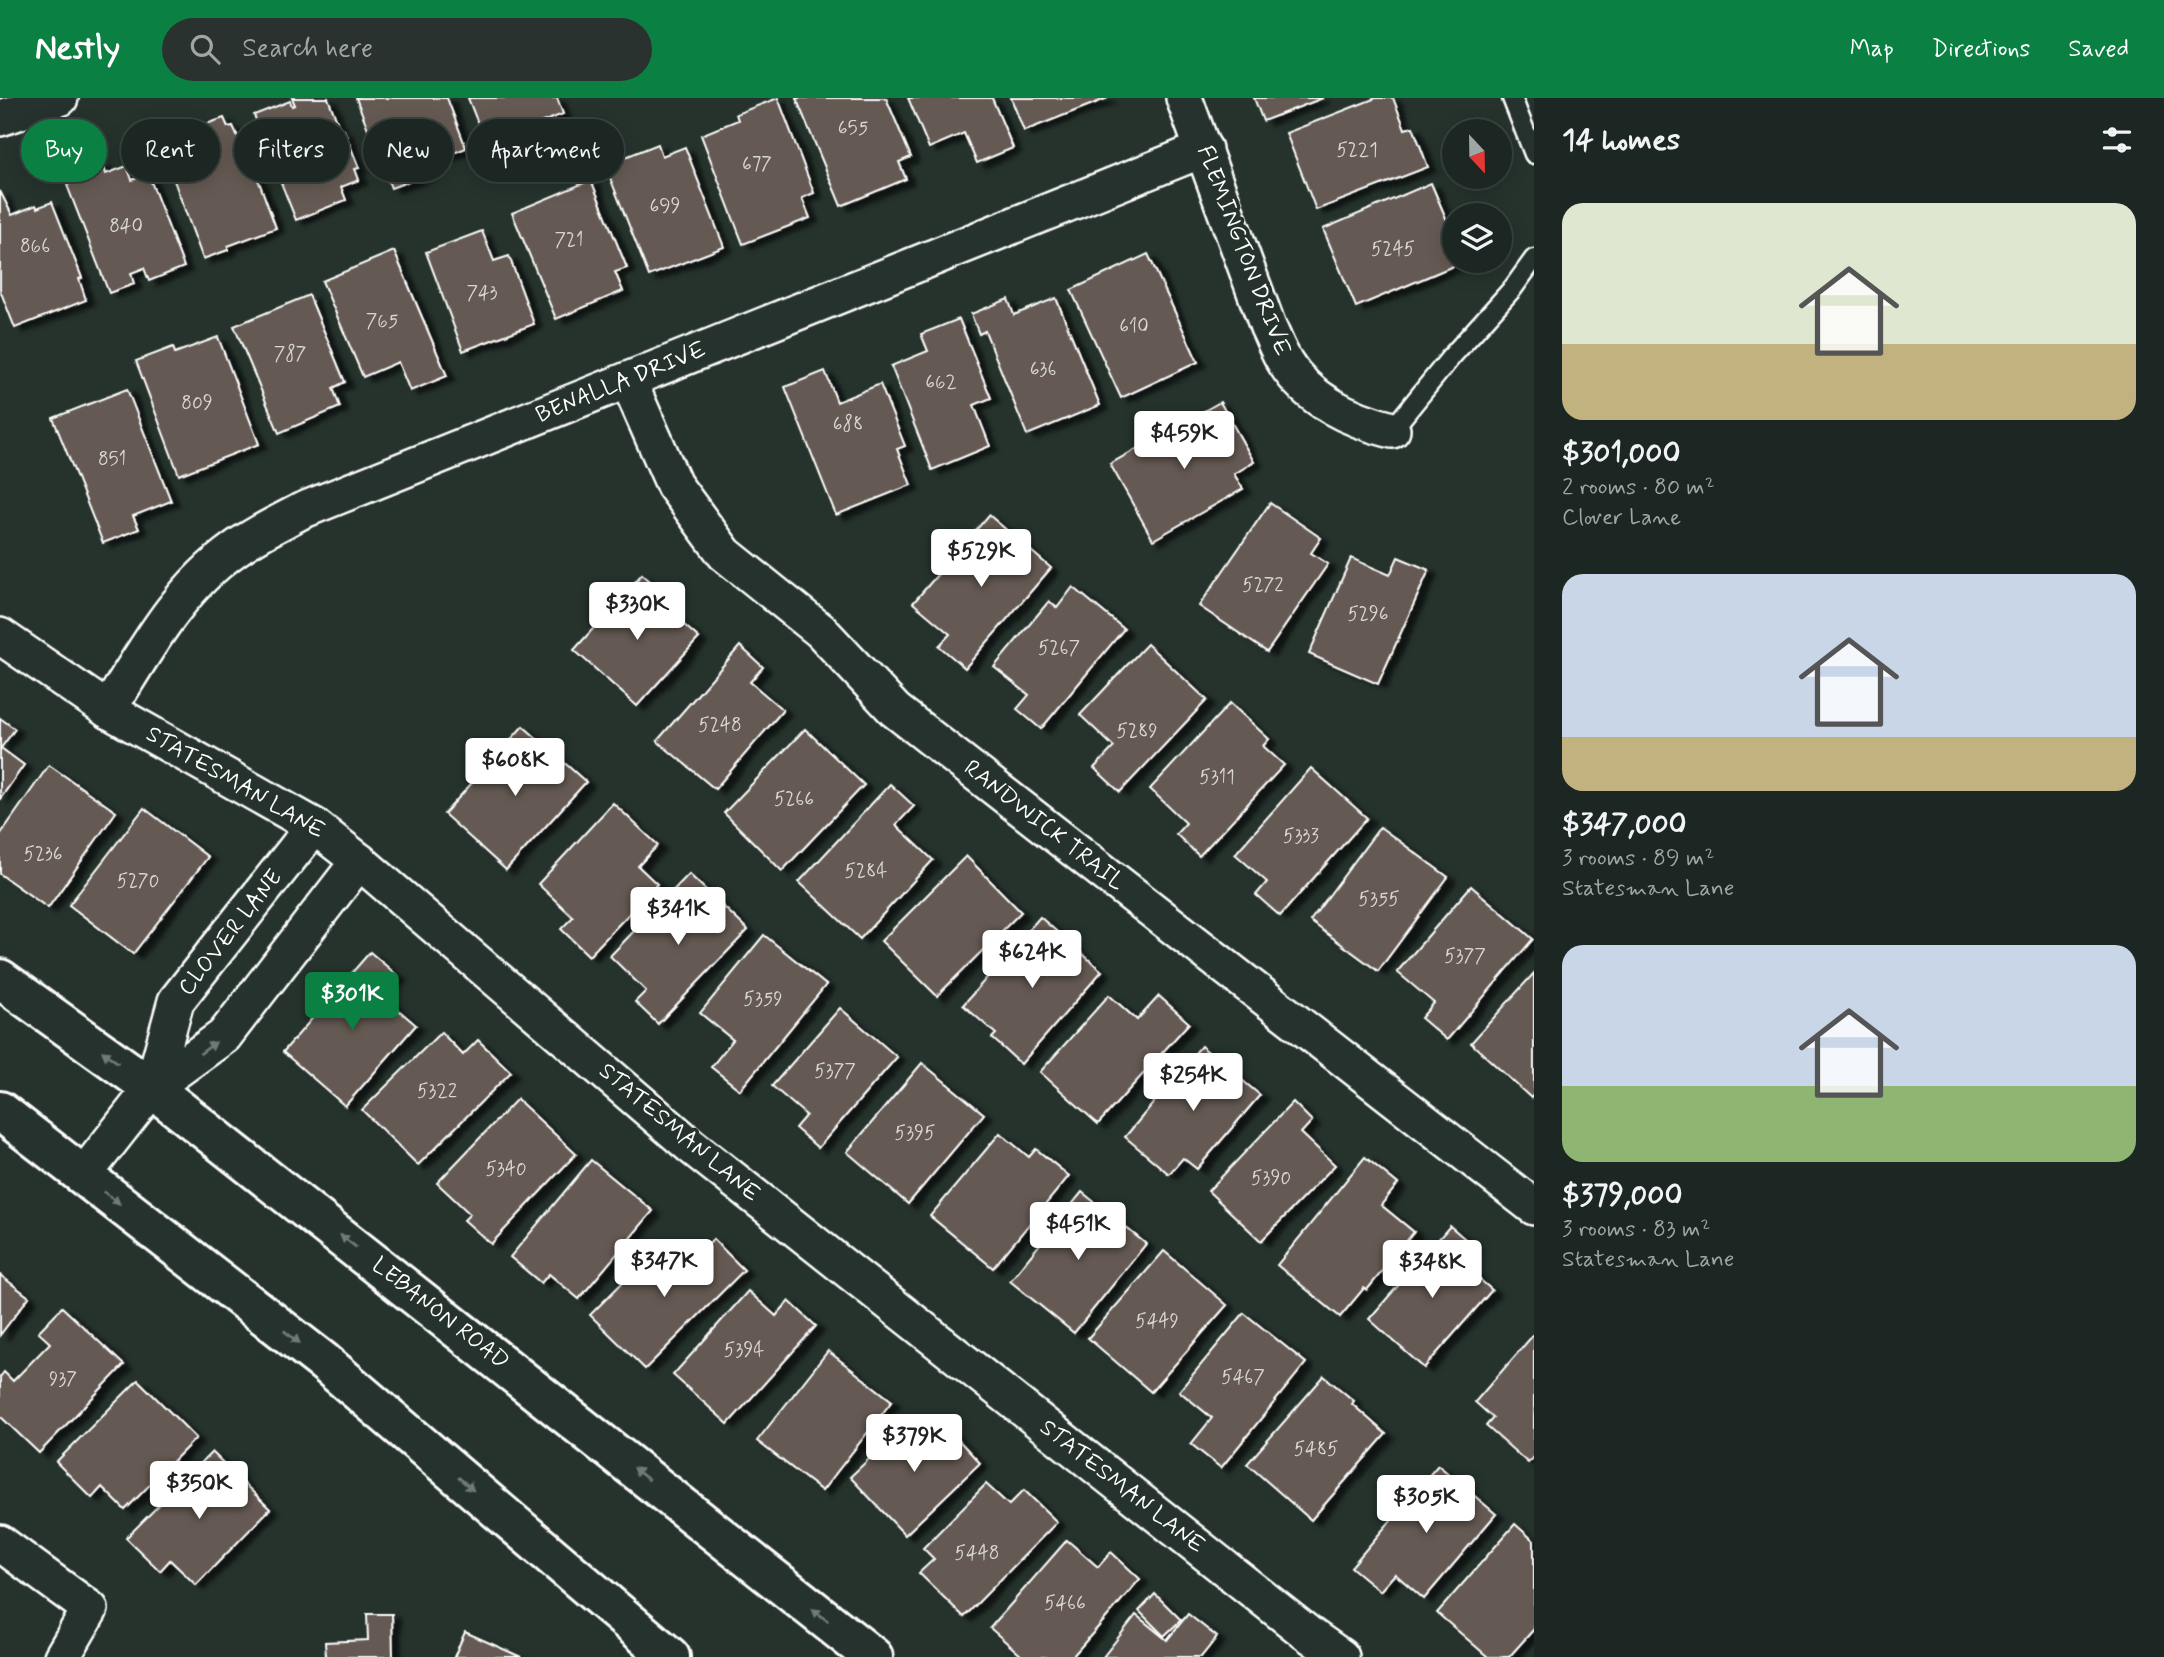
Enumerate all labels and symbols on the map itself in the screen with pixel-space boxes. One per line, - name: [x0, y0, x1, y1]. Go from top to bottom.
- house number: 655: [838, 116, 868, 141]
- north arrow: [1442, 119, 1512, 189]
- house number: 5221: [1336, 138, 1378, 163]
- street label: FLEMINGTON DRIVE: [1189, 142, 1297, 360]
- house number: 677: [742, 152, 772, 177]
- house number: 699: [649, 194, 681, 219]
- house number: 840: [109, 214, 143, 239]
- house number: 721: [555, 228, 583, 253]
- house number: 866: [20, 234, 50, 259]
- house number: 5245: [1371, 237, 1415, 262]
- house number: 743: [467, 281, 498, 306]
- house number: 765: [366, 309, 398, 334]
- house number: 610: [1119, 314, 1149, 339]
- street label: BENALLA DRIVE: [532, 335, 710, 431]
- house number: 787: [274, 342, 306, 367]
- house number: 636: [1030, 357, 1056, 382]
- house number: 662: [925, 370, 957, 395]
- house number: 809: [181, 391, 213, 416]
- house number: 688: [833, 412, 863, 437]
- pin: $459K: [1135, 412, 1233, 471]
- house number: 851: [98, 447, 126, 472]
- pin: $529K: [932, 530, 1030, 589]
- house number: 5272: [1242, 573, 1284, 598]
- pin: $330K: [588, 582, 686, 642]
- house number: 5296: [1347, 602, 1389, 627]
- house number: 5267: [1038, 636, 1080, 661]
- house number: 5248: [698, 713, 742, 738]
- house number: 5289: [1116, 719, 1158, 744]
- street label: STATESMAN LANE: [140, 720, 330, 846]
- pin: $608K: [466, 738, 564, 798]
- street label: RANDWICK TRAIL: [957, 754, 1131, 898]
- house number: 5311: [1199, 765, 1235, 790]
- house number: 5266: [774, 787, 814, 812]
- house number: 5333: [1283, 824, 1319, 849]
- house number: 5236: [24, 842, 62, 867]
- house number: 5284: [845, 859, 887, 884]
- street label: CLOVER LANE: [172, 864, 290, 1002]
- house number: 5270: [117, 869, 159, 894]
- house number: 5355: [1358, 887, 1400, 912]
- pin: $341K: [629, 888, 727, 947]
- pin: $624K: [983, 930, 1081, 990]
- house number: 5377: [1444, 944, 1486, 969]
- pin: $301K: [303, 972, 401, 1032]
- house number: 5359: [743, 987, 783, 1012]
- one-way arrow: [199, 1041, 217, 1055]
- one-way arrow: [101, 1050, 119, 1064]
- pin: $254K: [1144, 1054, 1242, 1113]
- street label: STATESMAN LANE: [592, 1057, 766, 1209]
- house number: 5377: [814, 1059, 856, 1084]
- house number: 5322: [417, 1079, 457, 1104]
- house number: 5395: [895, 1121, 935, 1146]
- house number: 5340: [485, 1157, 527, 1182]
- house number: 5390: [1251, 1166, 1291, 1191]
- one-way arrow: [103, 1191, 121, 1205]
- pin: $451K: [1029, 1202, 1127, 1262]
- one-way arrow: [339, 1234, 357, 1249]
- pin: $347K: [615, 1240, 713, 1299]
- pin: $348K: [1383, 1240, 1481, 1300]
- street label: LEBANON ROAD: [365, 1251, 515, 1377]
- house number: 5449: [1135, 1309, 1179, 1334]
- one-way arrow: [283, 1330, 301, 1344]
- house number: 5394: [724, 1338, 764, 1363]
- house number: 5467: [1221, 1365, 1265, 1390]
- house number: 937: [49, 1367, 77, 1392]
- street label: STATESMAN LANE: [1033, 1413, 1211, 1561]
- pin: $379K: [865, 1414, 963, 1474]
- house number: 5485: [1294, 1437, 1338, 1462]
- pin: $350K: [150, 1462, 248, 1521]
- one-way arrow: [633, 1466, 651, 1481]
- one-way arrow: [457, 1476, 475, 1492]
- pin: $305K: [1377, 1476, 1475, 1535]
- house number: 5448: [955, 1541, 999, 1566]
- house number: 5466: [1044, 1591, 1086, 1616]
- one-way arrow: [811, 1608, 829, 1622]

